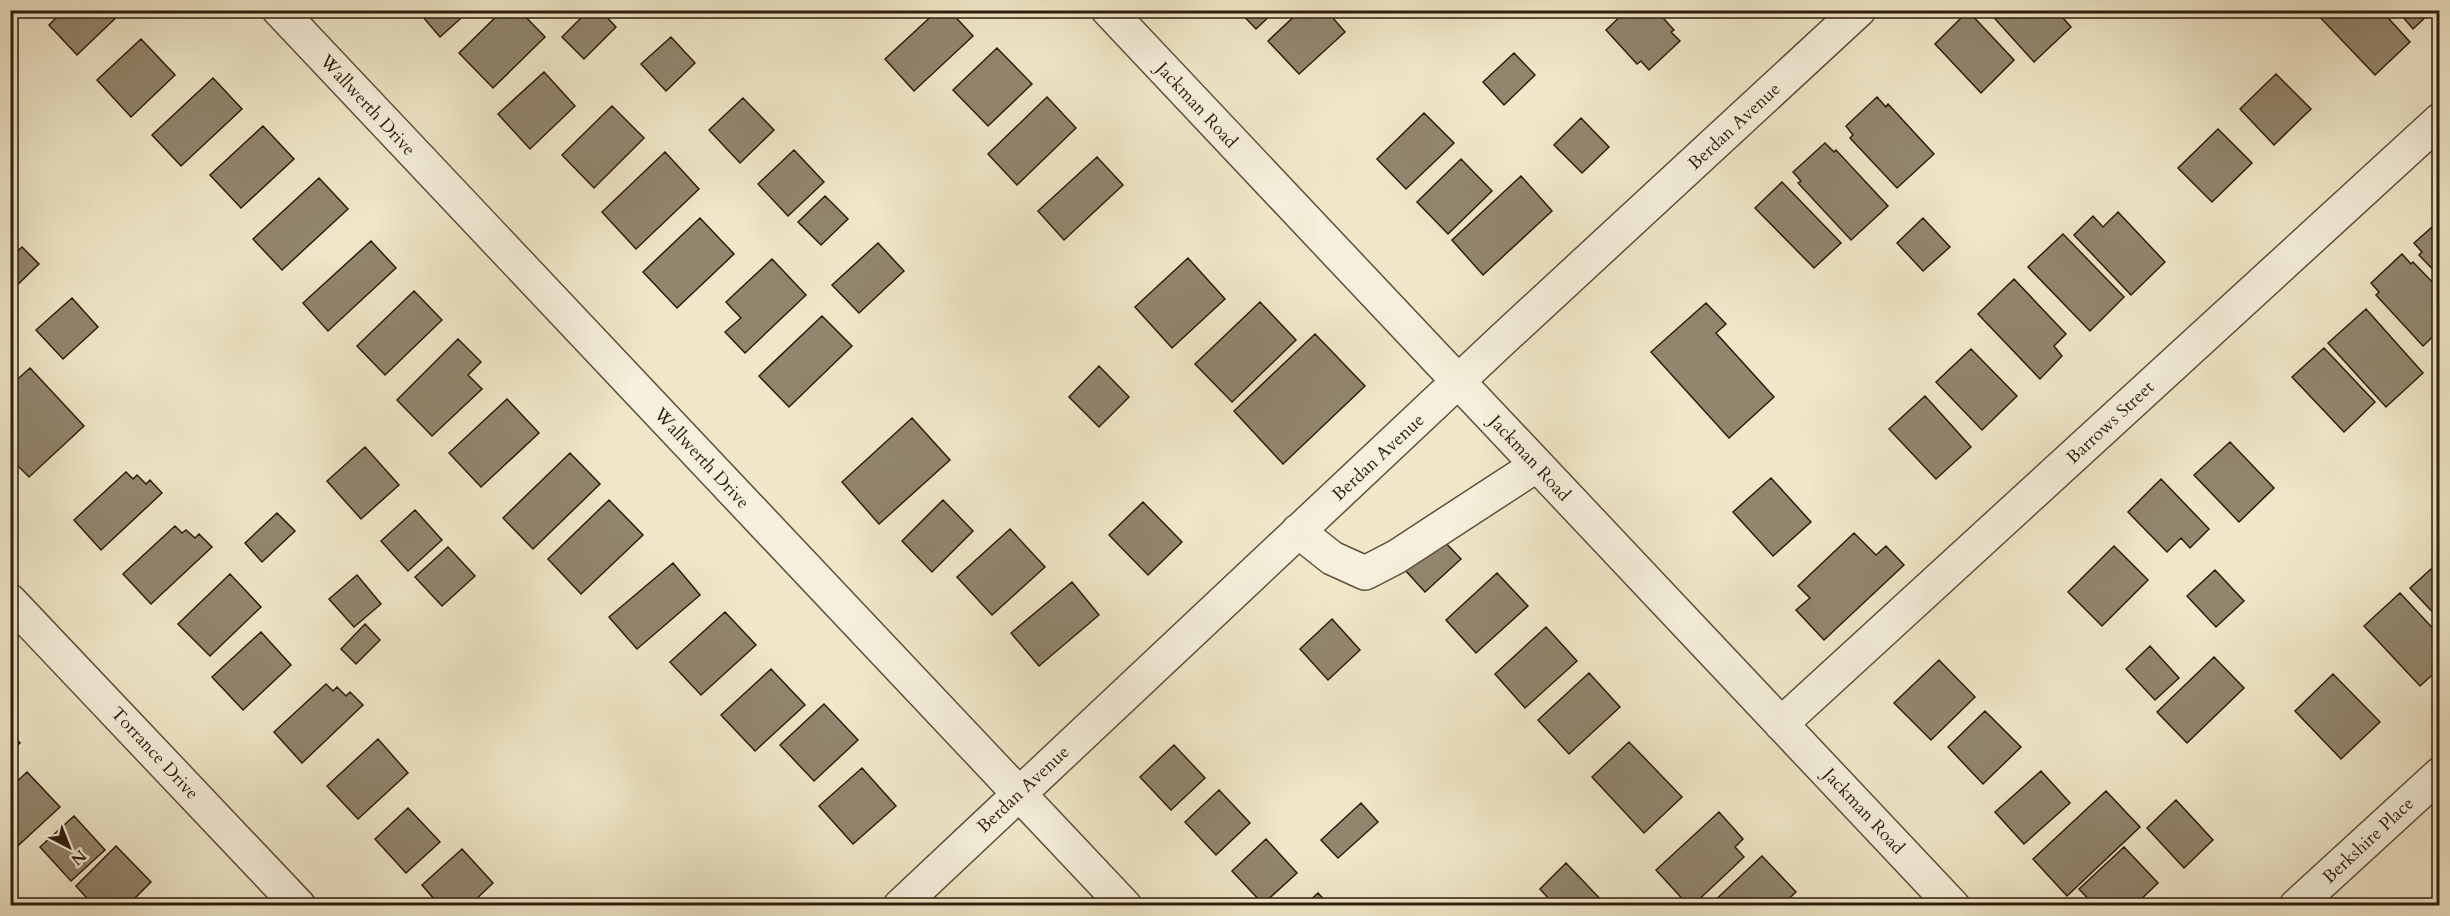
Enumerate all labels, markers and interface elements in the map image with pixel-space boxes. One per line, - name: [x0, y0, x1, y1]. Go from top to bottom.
- street label: Wallwerth Drive: [314, 49, 421, 161]
- street label: Jackman Road: [1148, 55, 1243, 154]
- street label: Berdan Avenue: [1683, 77, 1786, 176]
- street label: Barrows Street: [2061, 375, 2160, 470]
- street label: Wallwerth Drive: [648, 402, 755, 514]
- street label: Berdan Avenue: [1327, 408, 1430, 507]
- street label: Jackman Road: [1481, 408, 1576, 507]
- street label: Torrance Drive: [105, 701, 204, 805]
- street label: Berdan Avenue: [972, 740, 1075, 839]
- street label: Jackman Road: [1815, 761, 1910, 860]
- street label: Berkshire Place: [2317, 791, 2419, 889]
- north arrow: [39, 817, 99, 877]
- text: N: [66, 845, 91, 870]

